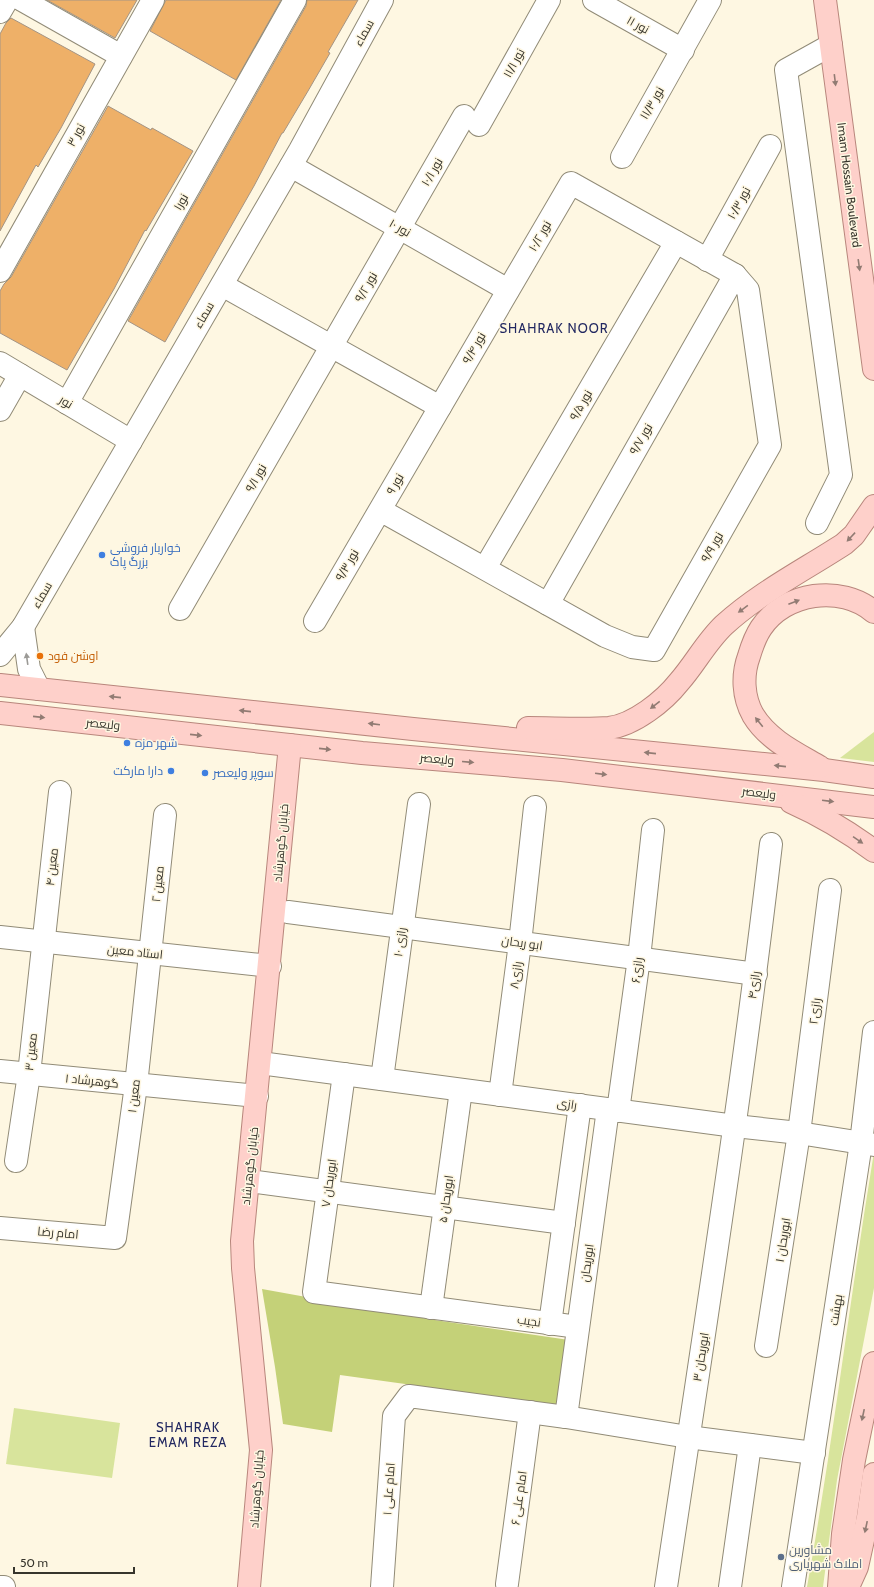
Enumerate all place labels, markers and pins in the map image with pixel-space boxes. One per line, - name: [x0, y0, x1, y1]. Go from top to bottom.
- place label: خواربار فروشی بزرگ پاک: [110, 540, 181, 571]
- marker: خواربار فروشی بزرگ پاک: [97, 550, 107, 560]
- place label: اوشن فود: [48, 648, 99, 663]
- marker: اوشن فود: [35, 651, 45, 661]
- place label: شهر مزه: [135, 735, 178, 750]
- marker: شهر مزه: [122, 738, 132, 748]
- place label: دارا مارکت: [113, 763, 163, 778]
- place label: سوپر ولیعصر: [212, 765, 274, 782]
- marker: دارا مارکت: [166, 766, 176, 776]
- marker: سوپر ولیعصر: [200, 768, 210, 778]
- place label: مشاورین املاک شهریاری: [789, 1542, 862, 1571]
- marker: مشاورین املاک شهریاری: [776, 1552, 786, 1562]

